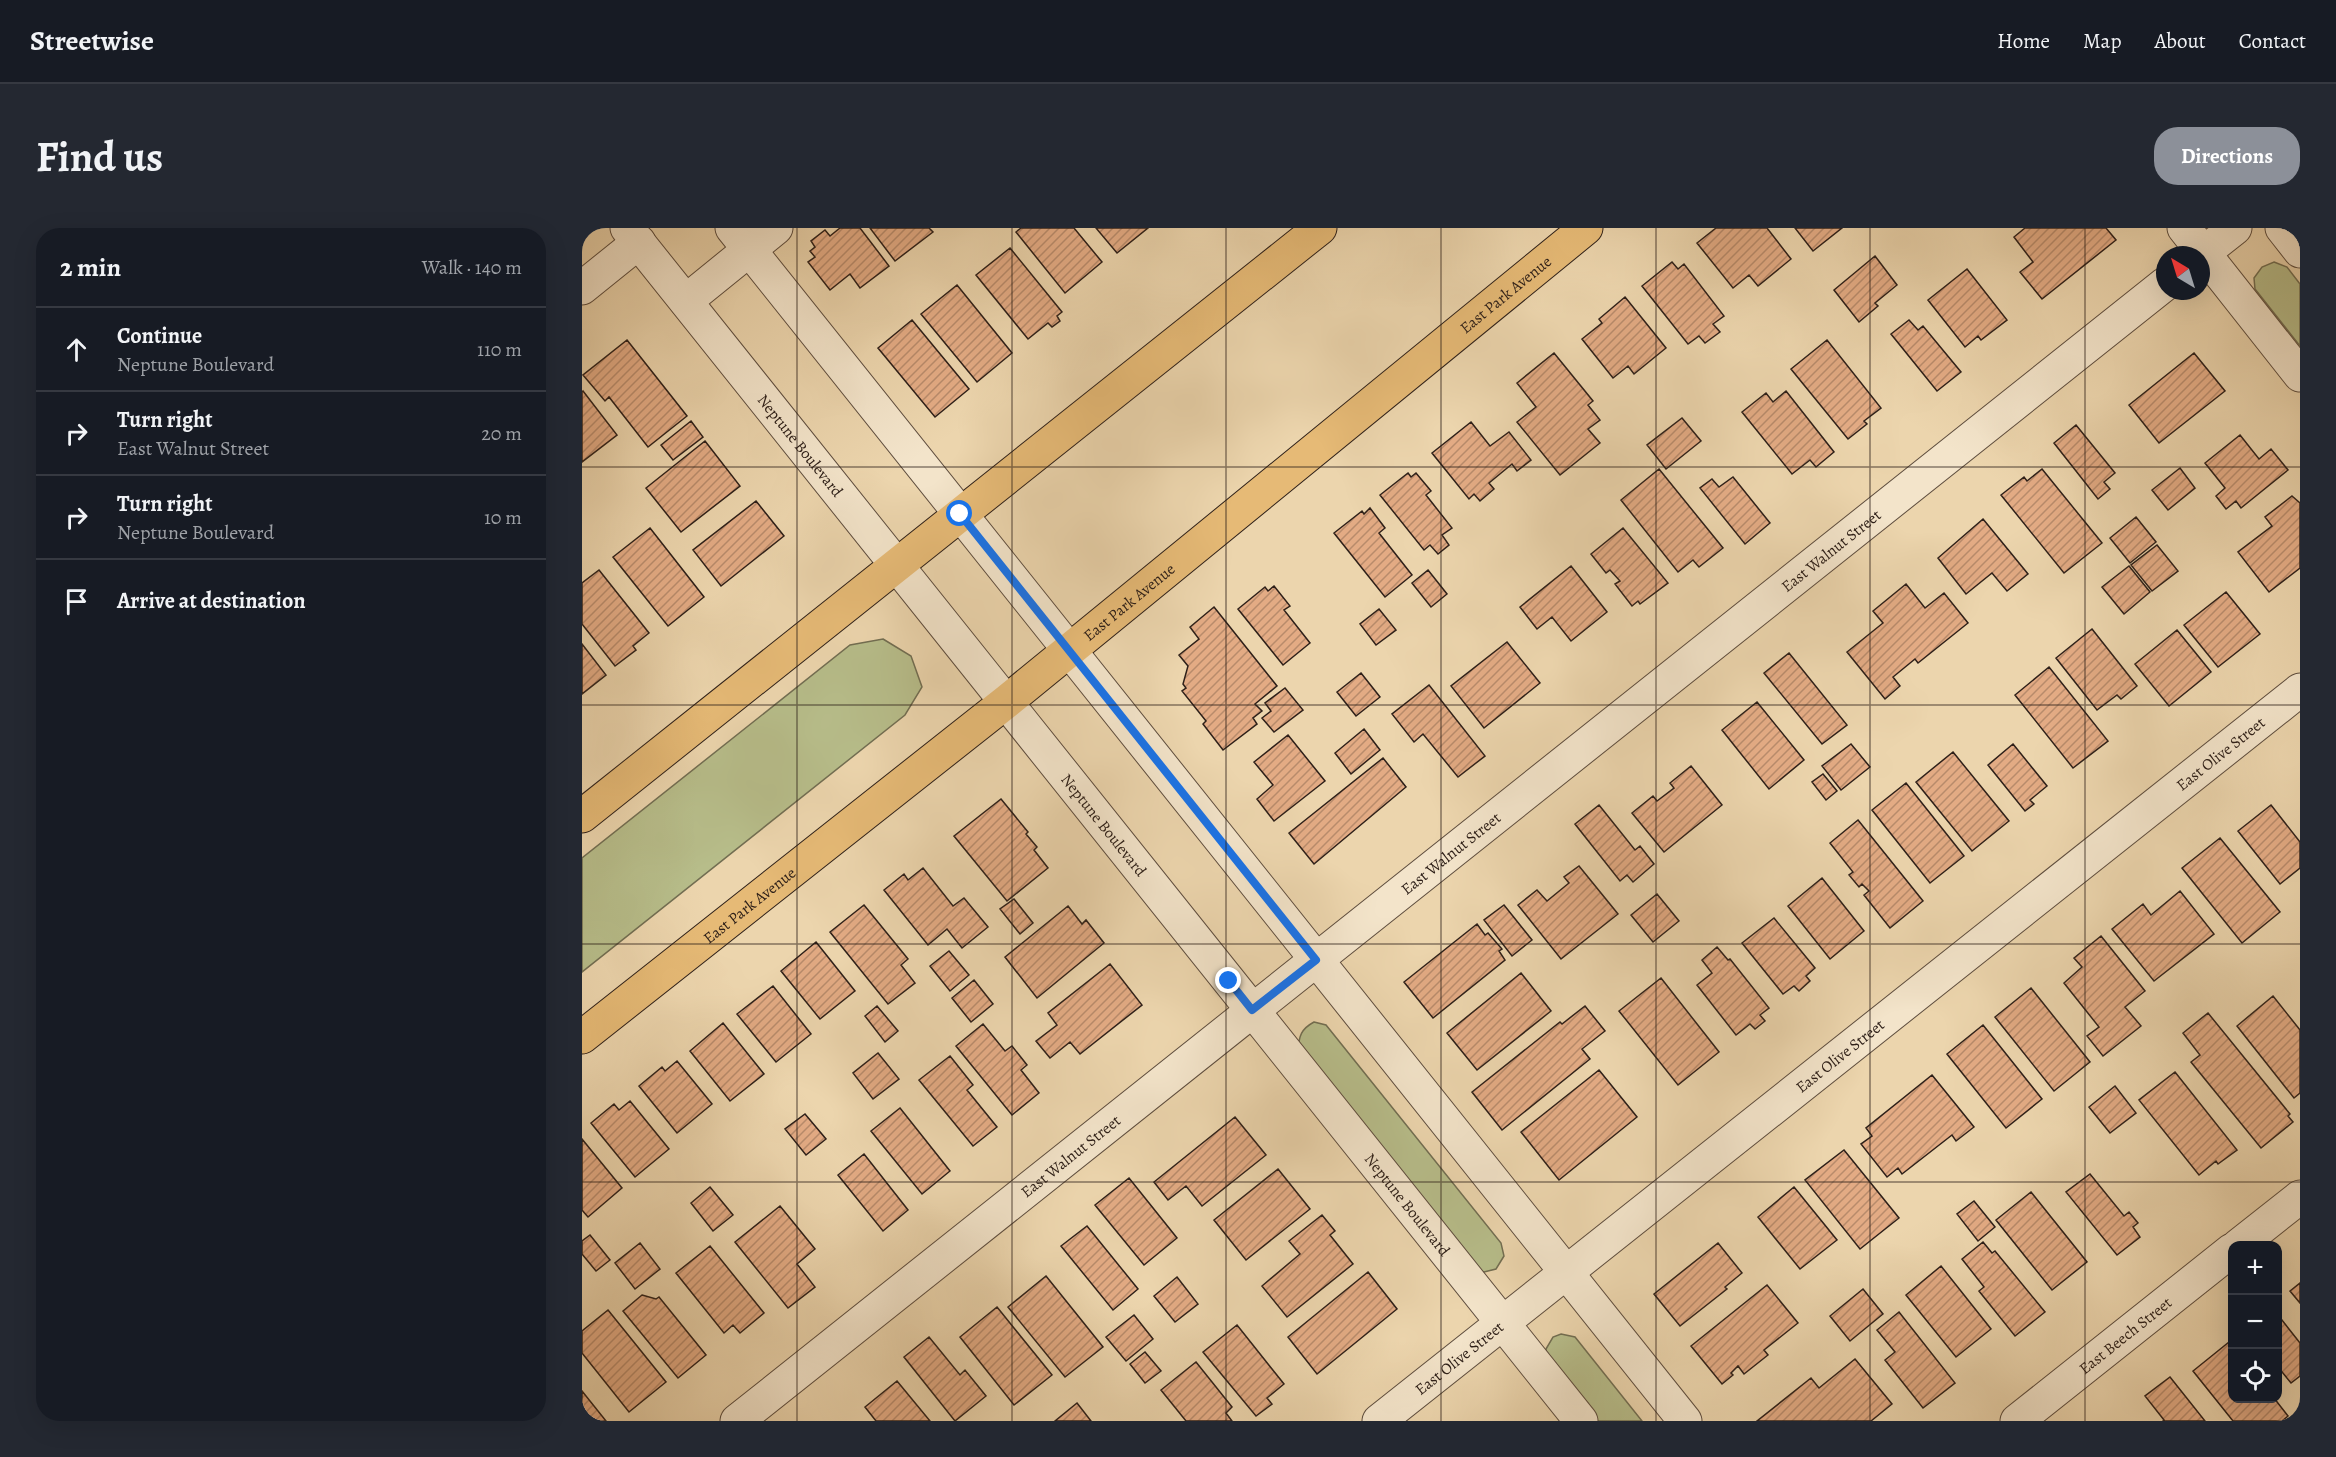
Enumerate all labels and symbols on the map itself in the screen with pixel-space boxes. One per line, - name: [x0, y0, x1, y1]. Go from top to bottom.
- north arrow: [2156, 246, 2210, 300]
- street label: East Park Avenue: [1455, 251, 1556, 339]
- street label: Neptune Boulevard: [752, 390, 848, 502]
- route start: [946, 500, 972, 526]
- street label: East Walnut Street: [1777, 504, 1886, 598]
- street label: East Park Avenue: [1079, 558, 1180, 646]
- street label: East Olive Street: [2172, 712, 2270, 796]
- street label: Neptune Boulevard: [1055, 769, 1152, 882]
- street label: East Walnut Street: [1397, 807, 1506, 900]
- street label: East Park Avenue: [699, 862, 801, 949]
- route end: [1215, 967, 1241, 993]
- street label: East Olive Street: [1791, 1014, 1889, 1098]
- street label: East Walnut Street: [1016, 1110, 1125, 1203]
- street label: Neptune Boulevard: [1359, 1149, 1455, 1261]
- street label: East Beech Street: [2075, 1292, 2177, 1380]
- street label: East Olive Street: [1411, 1316, 1508, 1400]

